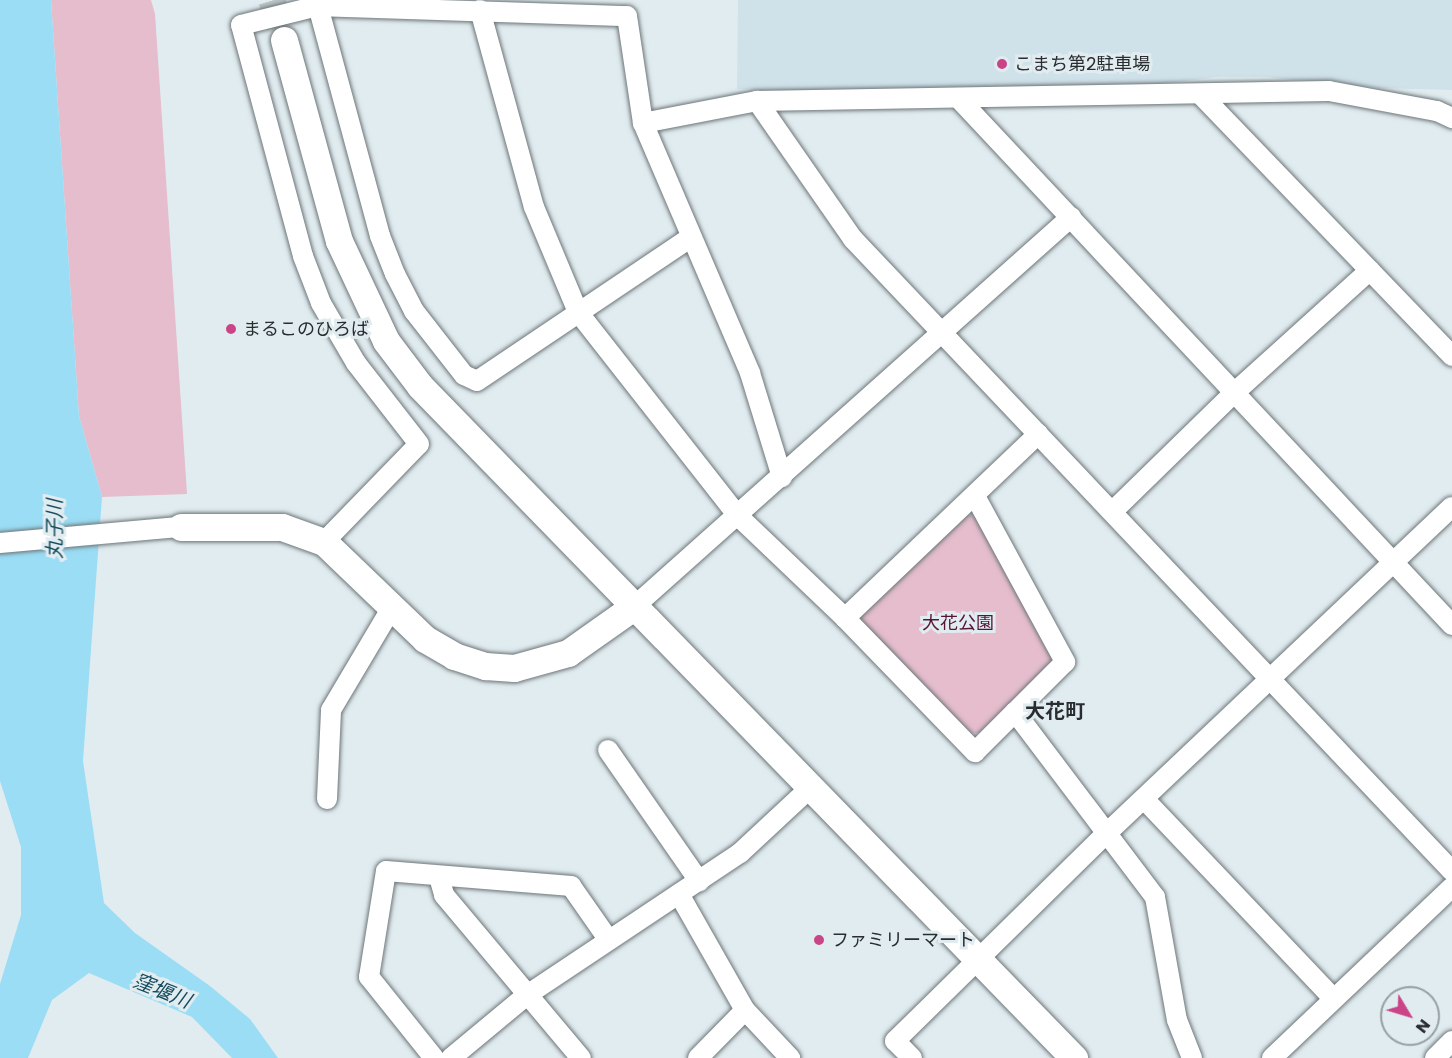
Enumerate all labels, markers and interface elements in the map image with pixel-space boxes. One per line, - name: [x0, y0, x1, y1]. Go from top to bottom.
- place label: こまち第2駐車場: [1014, 53, 1150, 75]
- marker: こまち第2駐車場: [995, 57, 1009, 71]
- place label: まるこのひろば: [243, 318, 369, 340]
- marker: まるこのひろば: [224, 322, 238, 336]
- water label: 丸子川: [43, 499, 67, 559]
- park label: 大花公園: [922, 612, 994, 634]
- district label: 大花町: [1025, 699, 1085, 723]
- place label: ファミリーマート: [831, 929, 975, 951]
- marker: ファミリーマート: [812, 933, 826, 947]
- water label: 窪堰川: [130, 969, 194, 1013]
- north arrow: [1380, 986, 1440, 1046]
- text: N: [1410, 1014, 1436, 1038]

